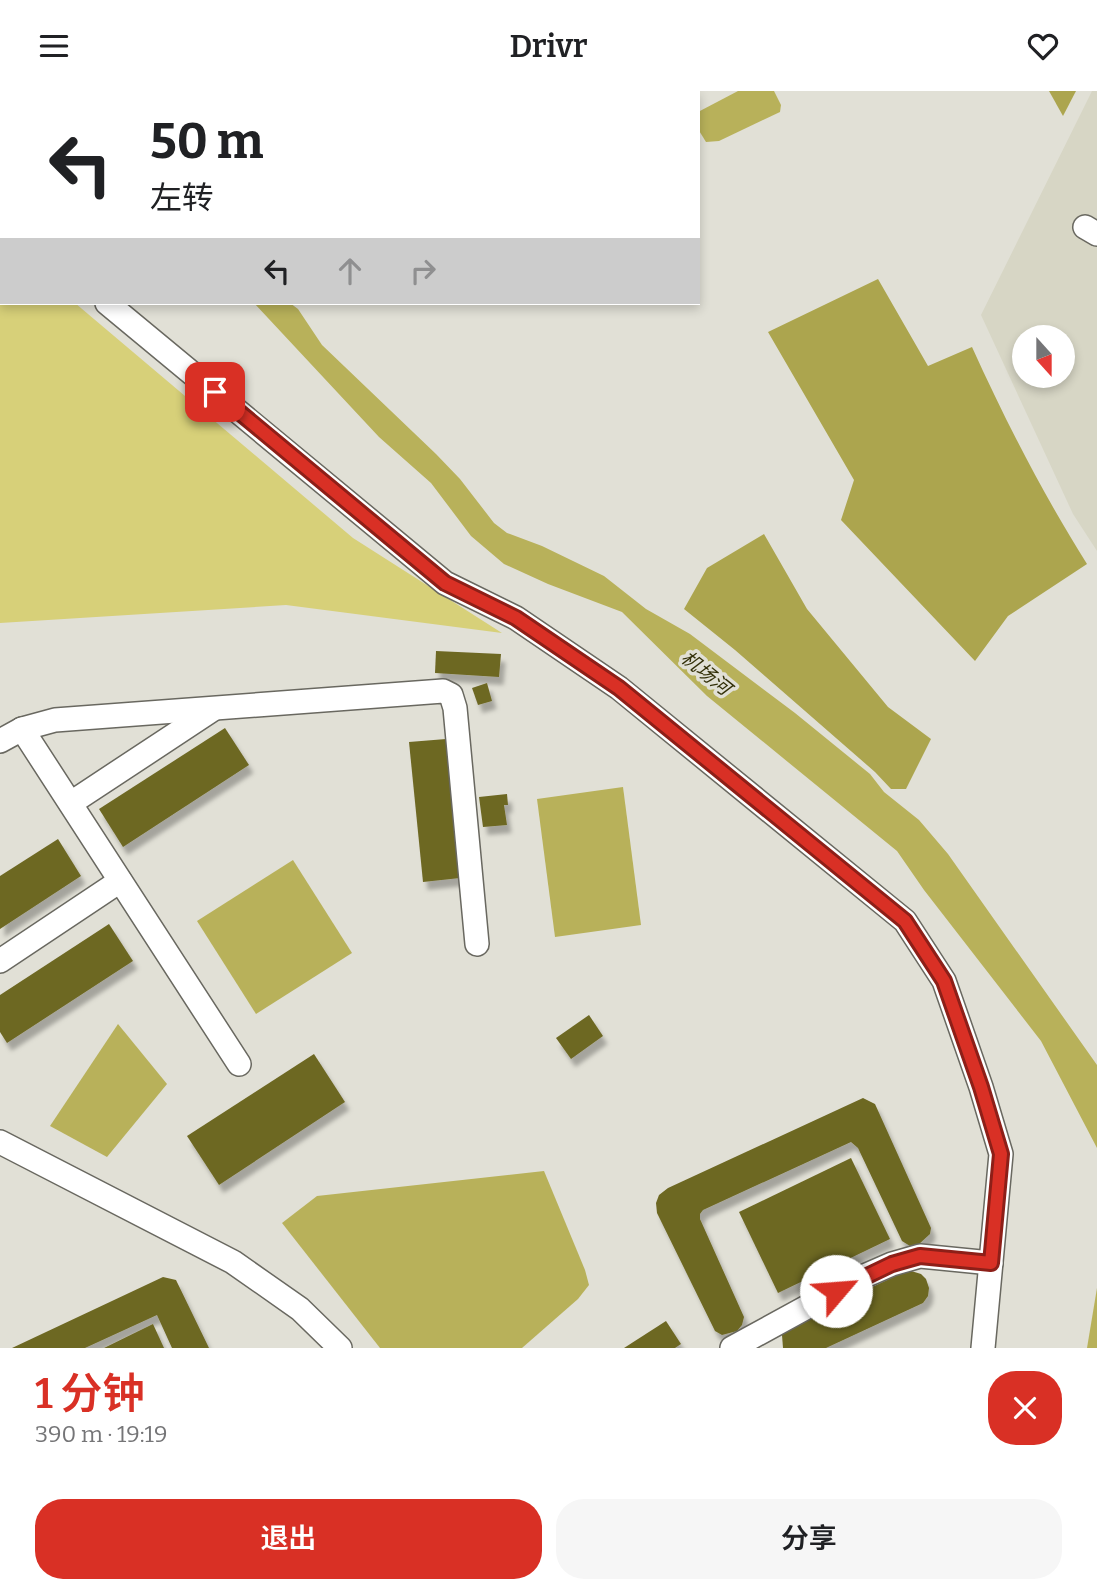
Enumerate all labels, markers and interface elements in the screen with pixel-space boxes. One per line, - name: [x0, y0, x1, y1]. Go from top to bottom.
- icon: menu: [35, 27, 73, 65]
- text: Drivr: [509, 27, 588, 65]
- icon: heart: [1024, 27, 1062, 65]
- text: 50 m: [150, 112, 263, 171]
- icon: left: [35, 119, 126, 210]
- text: 左转: [150, 179, 214, 217]
- icon: left: [258, 252, 296, 290]
- icon: ahead: [331, 252, 369, 290]
- icon: right: [404, 252, 442, 290]
- north arrow: [1012, 325, 1074, 389]
- map controls: [1012, 325, 1075, 388]
- pin: [185, 362, 245, 422]
- icon: arrive: [196, 373, 234, 411]
- water label: 机场河: [677, 646, 738, 702]
- position arrow: [799, 1254, 873, 1328]
- text: 1 分钟: [35, 1369, 145, 1419]
- button: close: [988, 1371, 1062, 1445]
- text: 390 m · 19:19: [35, 1420, 167, 1448]
- button: 退出: [35, 1499, 542, 1579]
- button: 分享: [556, 1499, 1062, 1579]

